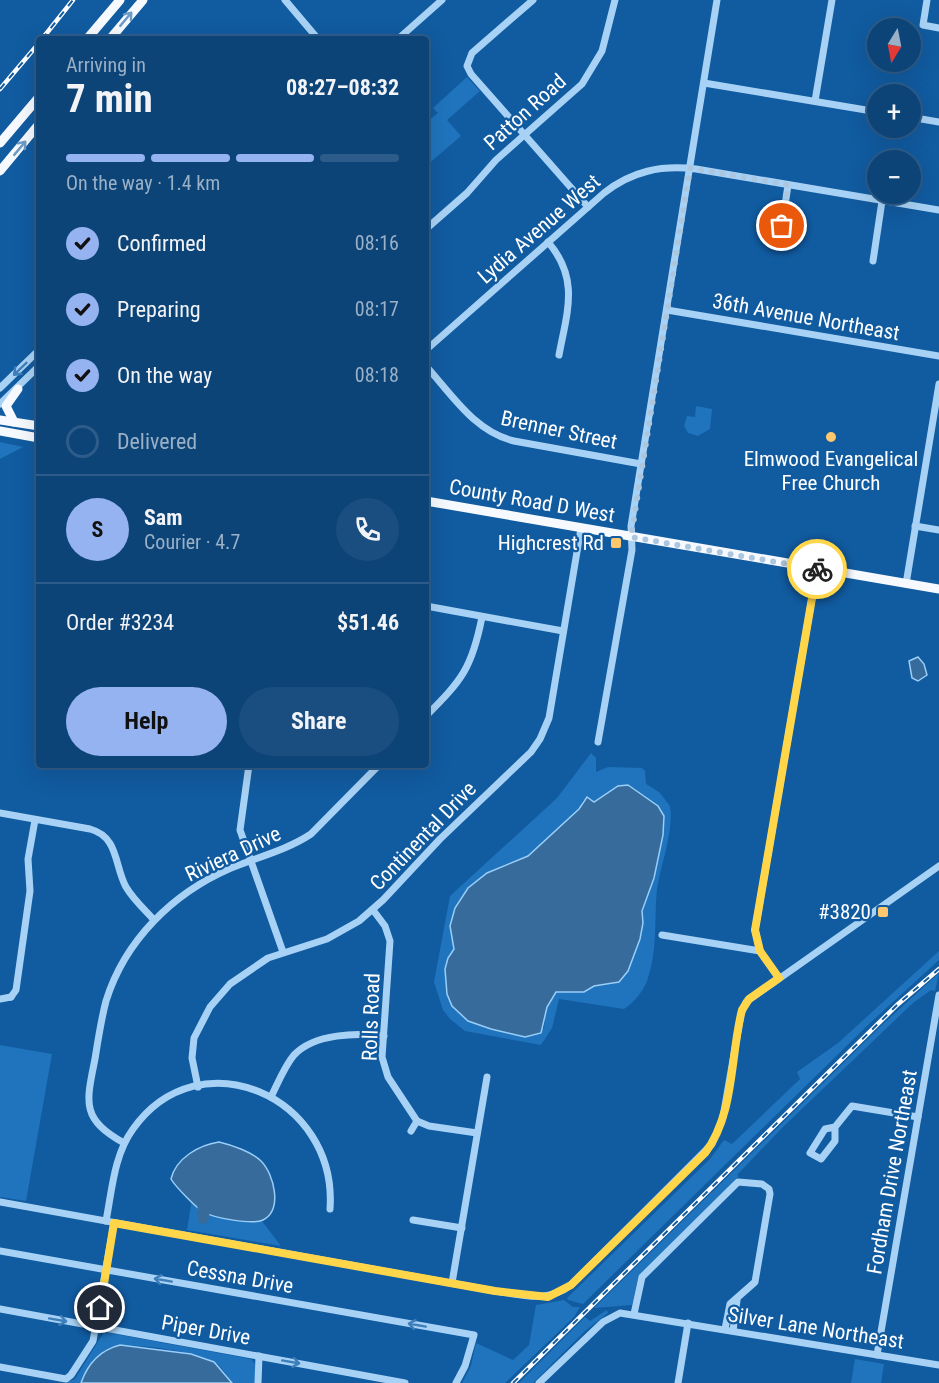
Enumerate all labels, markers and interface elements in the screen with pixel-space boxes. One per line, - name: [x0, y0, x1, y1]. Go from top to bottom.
- one-way arrow: [120, 12, 133, 28]
- north arrow: [867, 18, 921, 72]
- map controls: [867, 18, 921, 204]
- text: Arriving in: [66, 53, 146, 77]
- street label: Patton Road: [479, 69, 571, 155]
- text: 08:27–08:32: [286, 75, 399, 100]
- text: 7 min: [66, 76, 153, 122]
- button: +: [867, 84, 921, 138]
- one-way arrow: [13, 140, 26, 156]
- button: −: [867, 150, 921, 204]
- street label: Lydia Avenue West: [473, 169, 605, 289]
- text: On the way · 1.4 km: [66, 171, 220, 195]
- pin: [756, 200, 807, 251]
- icon: bag: [765, 209, 798, 242]
- icon: check: [66, 227, 99, 260]
- text: Confirmed: [117, 231, 206, 256]
- text: 08:16: [355, 231, 399, 255]
- street label: 36th Avenue Northeast: [711, 289, 901, 345]
- icon: check: [66, 293, 99, 326]
- text: Preparing: [117, 297, 201, 322]
- text: 08:17: [355, 297, 399, 321]
- icon: check: [66, 359, 99, 392]
- one-way arrow: [12, 362, 27, 377]
- text: On the way: [117, 363, 212, 388]
- text: 08:18: [355, 363, 399, 387]
- street label: Brenner Street: [499, 406, 619, 454]
- text: Delivered: [117, 429, 197, 454]
- marker: Elmwood Evangelical Free Church: [824, 430, 838, 444]
- place label: Elmwood Evangelical Free Church: [744, 447, 918, 495]
- street label: County Road D West: [447, 475, 617, 527]
- button: phone: [336, 498, 399, 561]
- text: Sam: [144, 505, 183, 530]
- text: S: [92, 517, 103, 542]
- text: Courier · 4.7: [144, 530, 240, 554]
- place label: Highcrest Rd: [498, 531, 604, 555]
- marker: Highcrest Rd: [609, 536, 623, 550]
- courier: [787, 539, 847, 599]
- icon: bike: [801, 553, 834, 586]
- text: Order #3234: [66, 610, 174, 635]
- text: $51.46: [337, 610, 399, 635]
- button: Help: [66, 687, 227, 756]
- button: Share: [239, 687, 399, 756]
- street label: Continental Drive: [365, 777, 481, 895]
- street label: Riviera Drive: [182, 821, 285, 887]
- place label: #3820: [818, 900, 871, 924]
- marker: #3820: [876, 905, 890, 919]
- street label: Rolls Road: [357, 973, 385, 1061]
- street label: Fordham Drive Northeast: [862, 1068, 922, 1276]
- street label: Cessna Drive: [185, 1256, 295, 1298]
- one-way arrow: [153, 1274, 173, 1285]
- pin: [74, 1282, 125, 1333]
- icon: home: [83, 1291, 116, 1324]
- street label: Silver Lane Northeast: [726, 1302, 906, 1354]
- street label: Piper Drive: [160, 1310, 252, 1350]
- one-way arrow: [47, 1314, 67, 1325]
- one-way arrow: [408, 1319, 427, 1330]
- one-way arrow: [280, 1357, 300, 1368]

